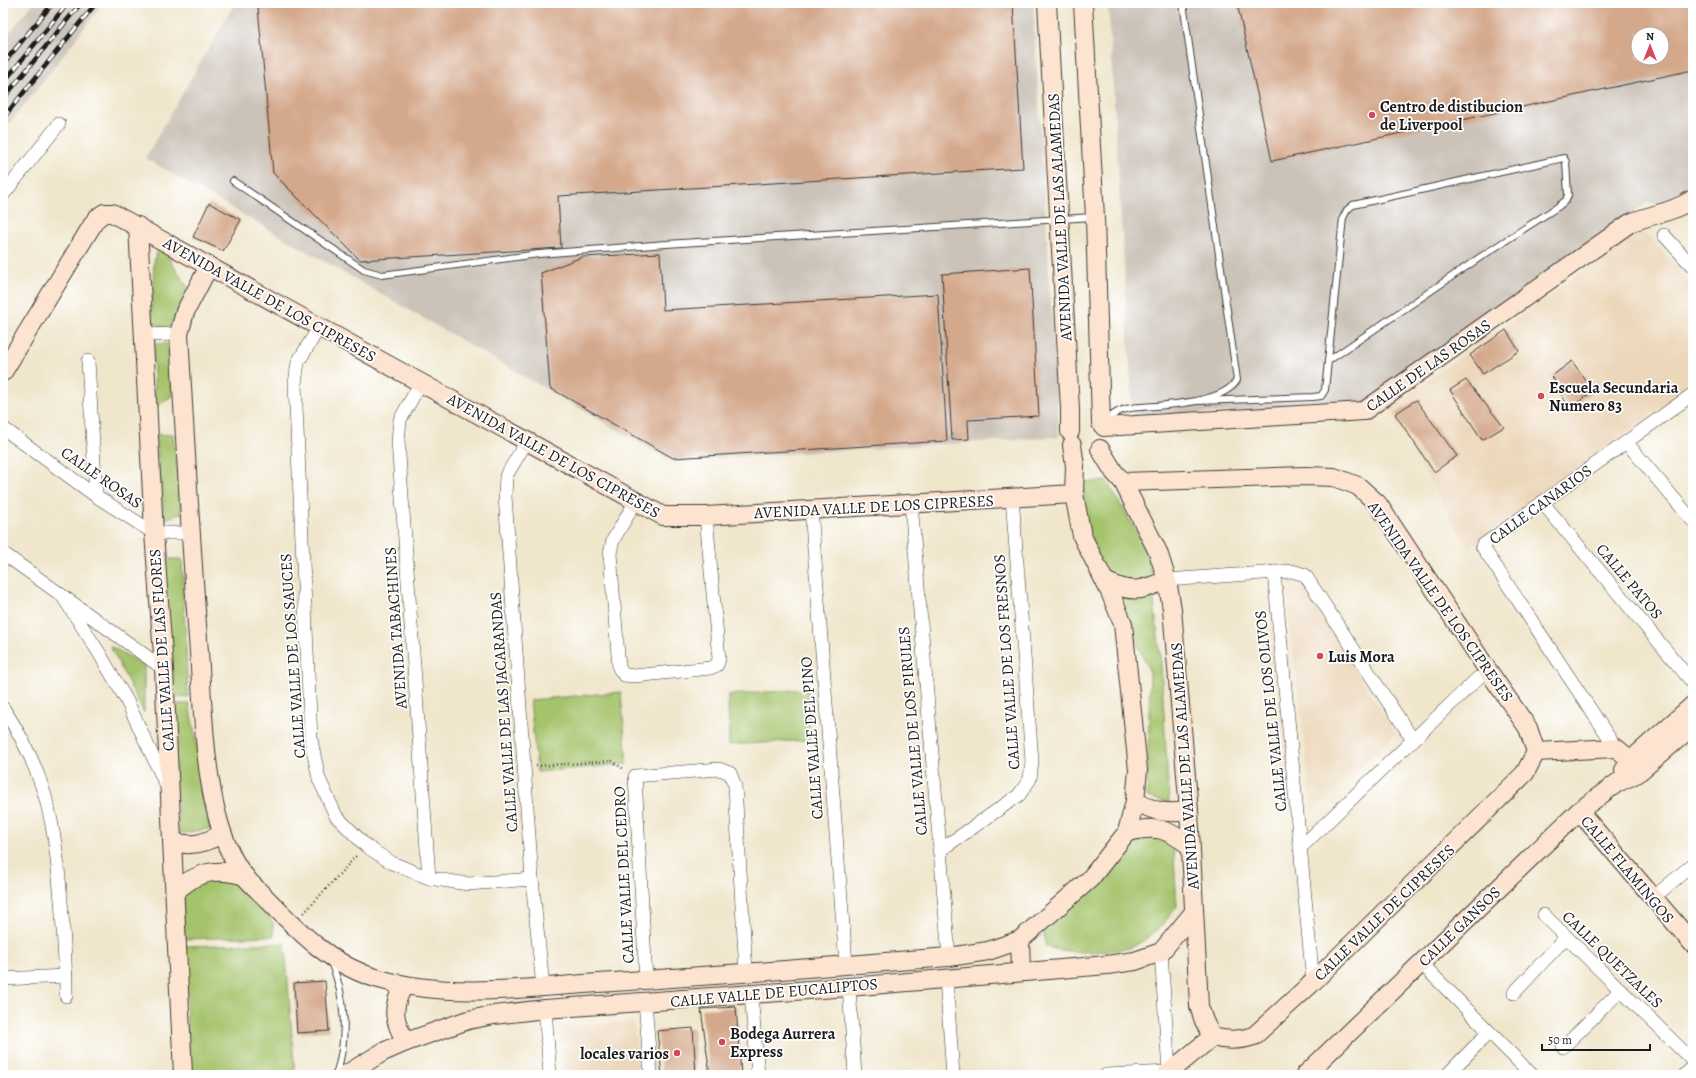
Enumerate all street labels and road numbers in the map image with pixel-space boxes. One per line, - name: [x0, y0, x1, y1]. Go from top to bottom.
- street label: AVENIDA VALLE DE LAS ALAMEDAS: [1043, 93, 1078, 342]
- street label: AVENIDA VALLE DE LOS CIPRESES: [158, 232, 380, 368]
- street label: CALLE DE LAS ROSAS: [1362, 314, 1495, 417]
- street label: AVENIDA VALLE DE LOS CIPRESES: [442, 388, 664, 524]
- street label: CALLE ROSAS: [56, 442, 146, 514]
- street label: CALLE CANARIOS: [1484, 460, 1597, 550]
- street label: AVENIDA VALLE DE LOS CIPRESES: [752, 490, 995, 524]
- street label: AVENIDA VALLE DE LOS CIPRESES: [1362, 496, 1518, 706]
- street label: CALLE PATOS: [1591, 539, 1668, 624]
- street label: AVENIDA TABACHINES: [379, 546, 413, 711]
- street label: CALLE VALLE DE LAS FLORES: [144, 548, 180, 752]
- street label: CALLE VALLE DE LOS SAUCES: [275, 553, 311, 759]
- street label: CALLE VALLE DE LOS FRESNOS: [988, 553, 1026, 770]
- street label: CALLE VALLE DE LAS JACARANDAS: [485, 591, 523, 833]
- street label: CALLE VALLE DE LOS OLIVOS: [1249, 609, 1293, 813]
- street label: CALLE VALLE DE LOS PIRULES: [893, 626, 933, 836]
- street label: AVENIDA VALLE DE LAS ALAMEDAS: [1165, 642, 1205, 891]
- street label: CALLE VALLE DEL PINO: [795, 656, 829, 820]
- street label: CALLE VALLE DEL CEDRO: [608, 786, 640, 964]
- street label: CALLE FLAMINGOS: [1576, 811, 1679, 928]
- street label: CALLE VALLE DE CIPRESES: [1309, 839, 1460, 986]
- street label: CALLE GANSOS: [1414, 882, 1506, 972]
- street label: CALLE QUETZALES: [1557, 906, 1667, 1013]
- street label: CALLE VALLE DE EUCALIPTOS: [669, 973, 879, 1013]

